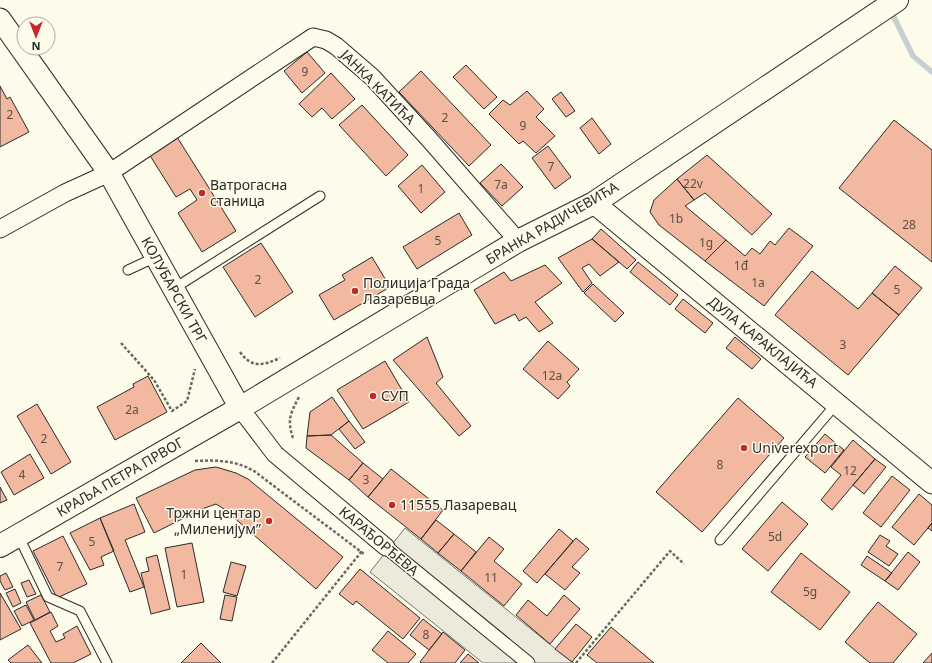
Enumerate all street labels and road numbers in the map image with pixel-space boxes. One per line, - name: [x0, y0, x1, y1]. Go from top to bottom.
- street label: ЈАНКА КАТИЋА: [335, 44, 420, 128]
- street label: БРАНКА РАДИЧЕВИЋА: [482, 177, 622, 268]
- street label: КОЛУБАРСКИ ТРГ: [137, 233, 212, 346]
- street label: ДУЛА КАРАКЛАЈИЋА: [705, 291, 822, 392]
- street label: КРАЉА ПЕТРА ПРВОГ: [53, 432, 187, 521]
- street label: КАРАЂОРЂЕВА: [336, 502, 423, 580]

